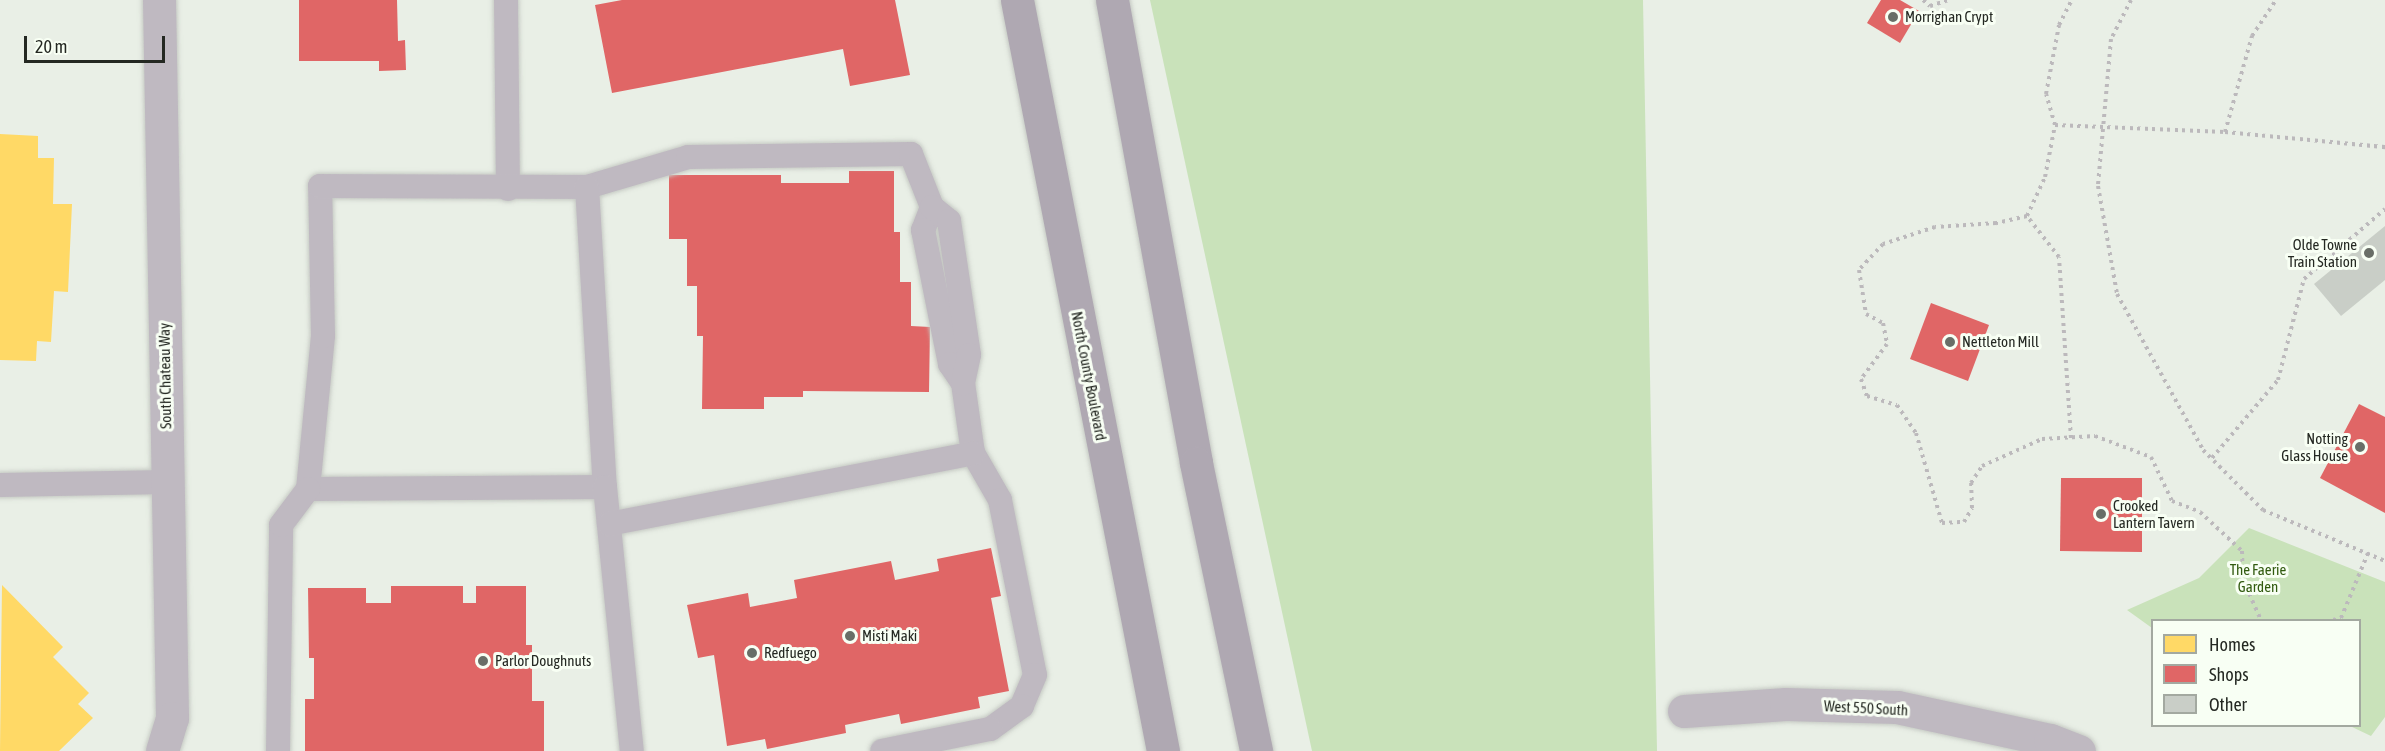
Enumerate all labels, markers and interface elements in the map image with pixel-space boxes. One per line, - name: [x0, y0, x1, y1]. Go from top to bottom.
- place label: Morrighan Crypt: [1905, 8, 1993, 26]
- marker: Morrighan Crypt: [1886, 10, 1900, 24]
- scale bar: [27, 24, 168, 62]
- text: 20 m: [35, 36, 67, 57]
- place label: Olde Towne Train Station: [2288, 235, 2357, 270]
- marker: Olde Towne Train Station: [2362, 246, 2376, 260]
- street label: North County Boulevard: [1068, 310, 1110, 442]
- street label: South Chateau Way: [155, 323, 175, 429]
- place label: Nettleton Mill: [1962, 333, 2039, 351]
- marker: Nettleton Mill: [1943, 335, 1957, 349]
- place label: Notting Glass House: [2281, 429, 2348, 464]
- marker: Notting Glass House: [2353, 440, 2367, 454]
- place label: Crooked Lantern Tavern: [2113, 496, 2195, 531]
- marker: Crooked Lantern Tavern: [2094, 507, 2108, 521]
- park label: The Faerie Garden: [2230, 560, 2286, 595]
- legend: [2151, 619, 2361, 727]
- place label: Misti Maki: [862, 627, 917, 645]
- marker: Misti Maki: [843, 629, 857, 643]
- text: Homes: [2209, 634, 2255, 655]
- place label: Redfuego: [764, 644, 817, 662]
- marker: Redfuego: [745, 646, 759, 660]
- place label: Parlor Doughnuts: [495, 652, 591, 670]
- marker: Parlor Doughnuts: [476, 654, 490, 668]
- text: Shops: [2209, 664, 2249, 685]
- text: Other: [2209, 694, 2247, 715]
- street label: West 550 South: [1823, 697, 1909, 719]

